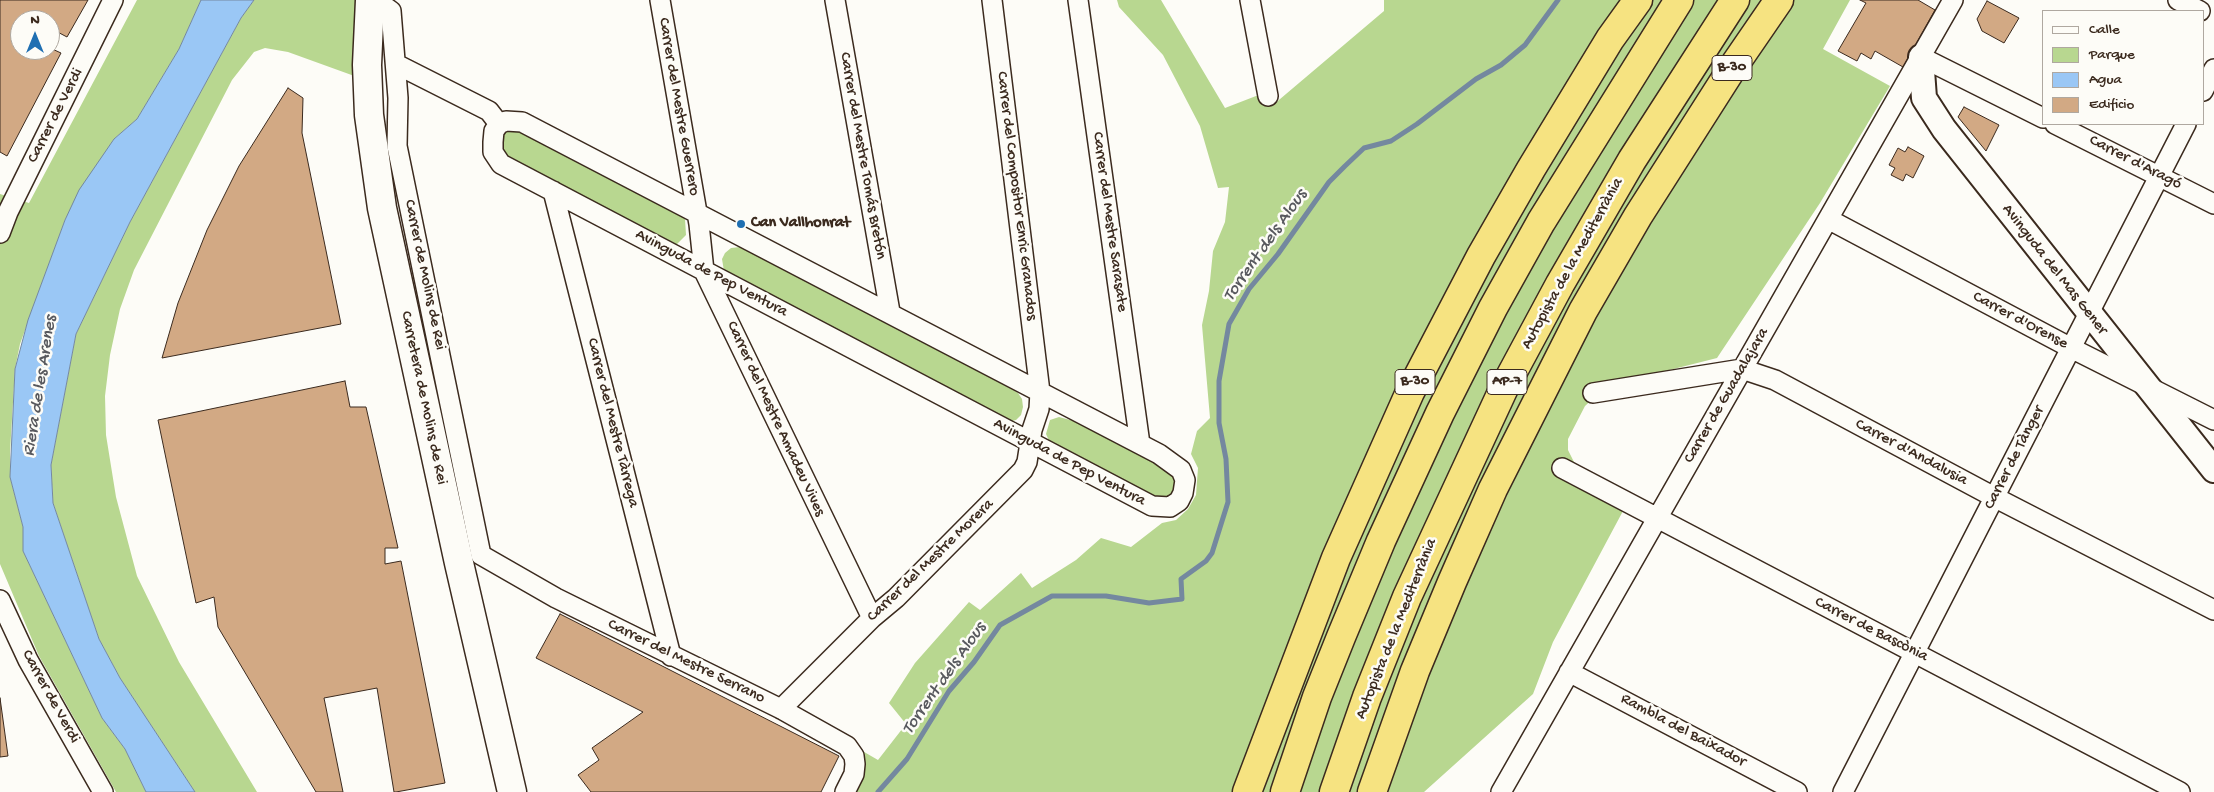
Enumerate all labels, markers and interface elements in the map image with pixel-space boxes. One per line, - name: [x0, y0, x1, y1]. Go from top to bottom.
- north arrow: [10, 10, 60, 60]
- legend: [2042, 10, 2204, 125]
- text: N: [30, 12, 40, 29]
- street label: Carrer del Mestre Guerrero: [653, 16, 703, 198]
- text: Calle: [2089, 21, 2120, 39]
- text: Parque: [2089, 46, 2135, 64]
- street label: Carrer del Mestre Tomás Bretón: [834, 51, 890, 261]
- road number: B-30: [1712, 56, 1752, 80]
- street label: Carrer de Verdi: [24, 65, 88, 167]
- street label: Carrer del Compositor Enric Granados: [991, 71, 1041, 321]
- text: Agua: [2089, 71, 2122, 89]
- text: Edificio: [2089, 96, 2134, 114]
- street label: Carrer del Mestre Sarasate: [1087, 131, 1131, 313]
- street label: Carrer d'Aragó: [2085, 131, 2185, 195]
- street label: Autopista de la Mediterrània: [1518, 175, 1628, 353]
- water label: Torrent dels Alous: [1219, 186, 1313, 306]
- street label: Carrer de Molins de Rei: [399, 198, 449, 352]
- street label: Avinguda del Mas Gener: [1997, 201, 2111, 339]
- place label: Can Vallhonrat: [751, 214, 850, 234]
- marker: Can Vallhonrat: [735, 218, 747, 230]
- street label: Avinguda de Pep Ventura: [632, 226, 790, 322]
- street label: Carrer d'Orense: [1969, 288, 2071, 354]
- street label: Carretera de Molins de Rei: [395, 309, 451, 487]
- water label: Riera de les Arenes: [19, 314, 63, 458]
- street label: Carrer del Mestre Amadeu Vives: [721, 318, 829, 520]
- street label: Carrer de Guadalajara: [1680, 325, 1774, 467]
- street label: Carrer del Mestre Tàrrega: [582, 336, 642, 510]
- road number: B-30: [1395, 370, 1435, 394]
- road number: AP-7: [1487, 370, 1527, 394]
- street label: Carrer de Tànger: [1981, 403, 2049, 513]
- street label: Avinguda de Pep Ventura: [990, 415, 1148, 511]
- street label: Carrer d'Andalusia: [1851, 415, 1971, 491]
- street label: Carrer del Mestre Morera: [864, 495, 998, 627]
- street label: Autopista de la Mediterrània: [1352, 536, 1442, 722]
- street label: Carrer de Bascònia: [1811, 593, 1931, 667]
- street label: Carrer del Mestre Serrano: [604, 615, 768, 709]
- water label: Torrent dels Alous: [898, 619, 992, 739]
- street label: Carrer de Verdi: [16, 647, 84, 747]
- street label: Rambla del Baixador: [1617, 690, 1749, 772]

